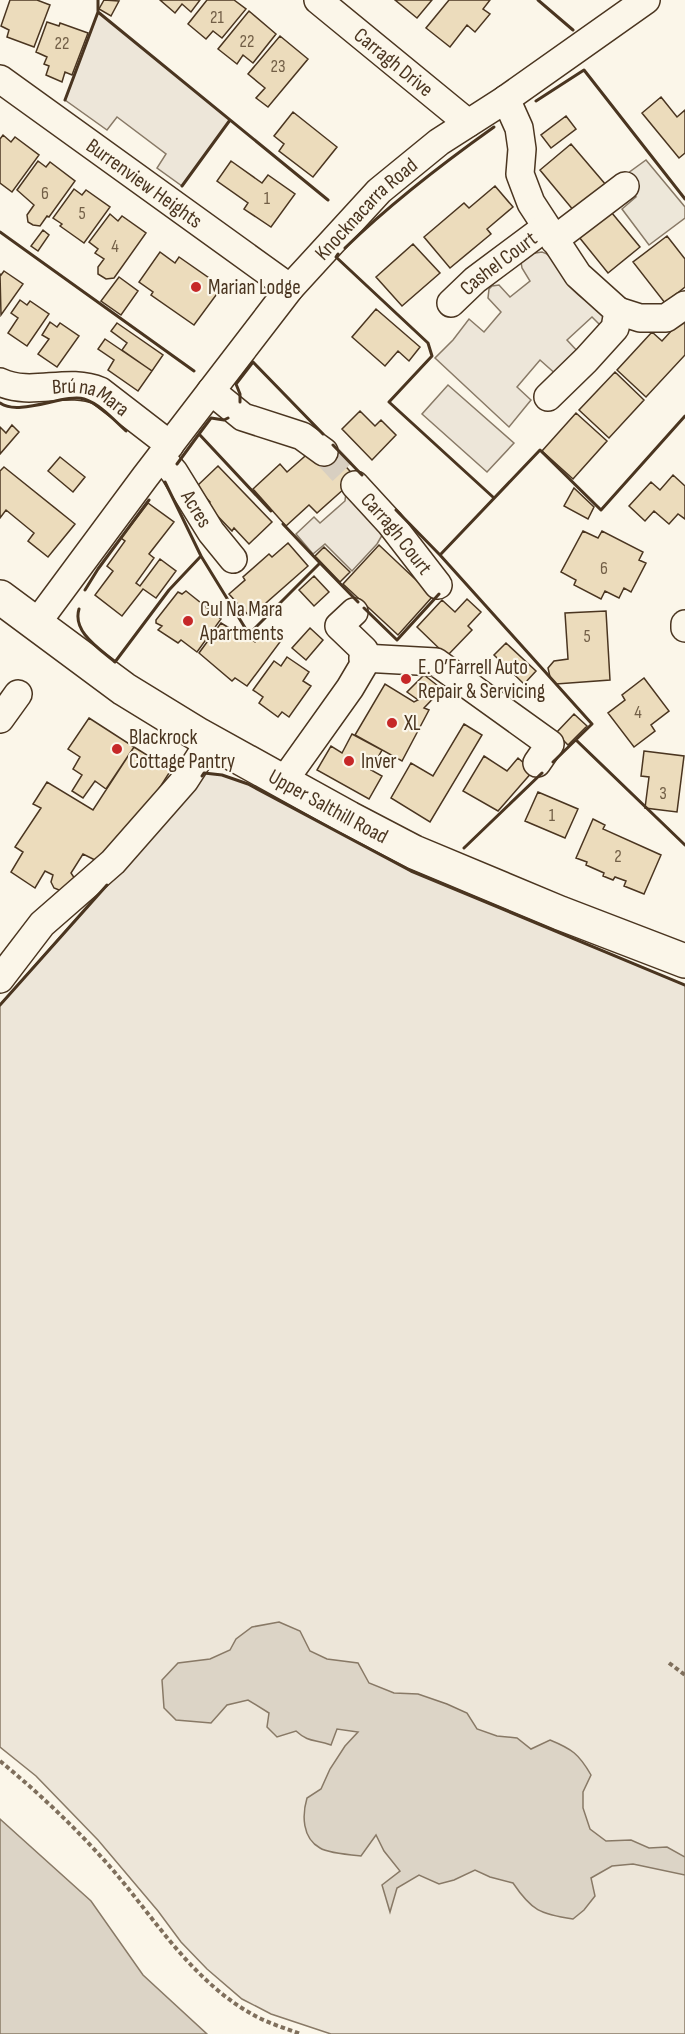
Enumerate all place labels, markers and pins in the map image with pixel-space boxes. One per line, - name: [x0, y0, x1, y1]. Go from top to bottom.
- place label: Marian Lodge: [208, 275, 301, 300]
- marker: Marian Lodge: [189, 280, 203, 294]
- place label: Cul Na Mara Apartments: [199, 597, 284, 646]
- marker: Cul Na Mara Apartments: [181, 614, 195, 628]
- place label: E. O’Farrell Auto Repair & Servicing: [418, 655, 545, 704]
- marker: E. O’Farrell Auto Repair & Servicing: [399, 672, 413, 686]
- place label: XL: [403, 711, 421, 736]
- marker: XL: [385, 716, 399, 730]
- place label: Blackrock Cottage Pantry: [129, 725, 235, 774]
- marker: Blackrock Cottage Pantry: [110, 742, 124, 756]
- place label: Inver: [361, 749, 397, 774]
- marker: Inver: [342, 754, 356, 768]

